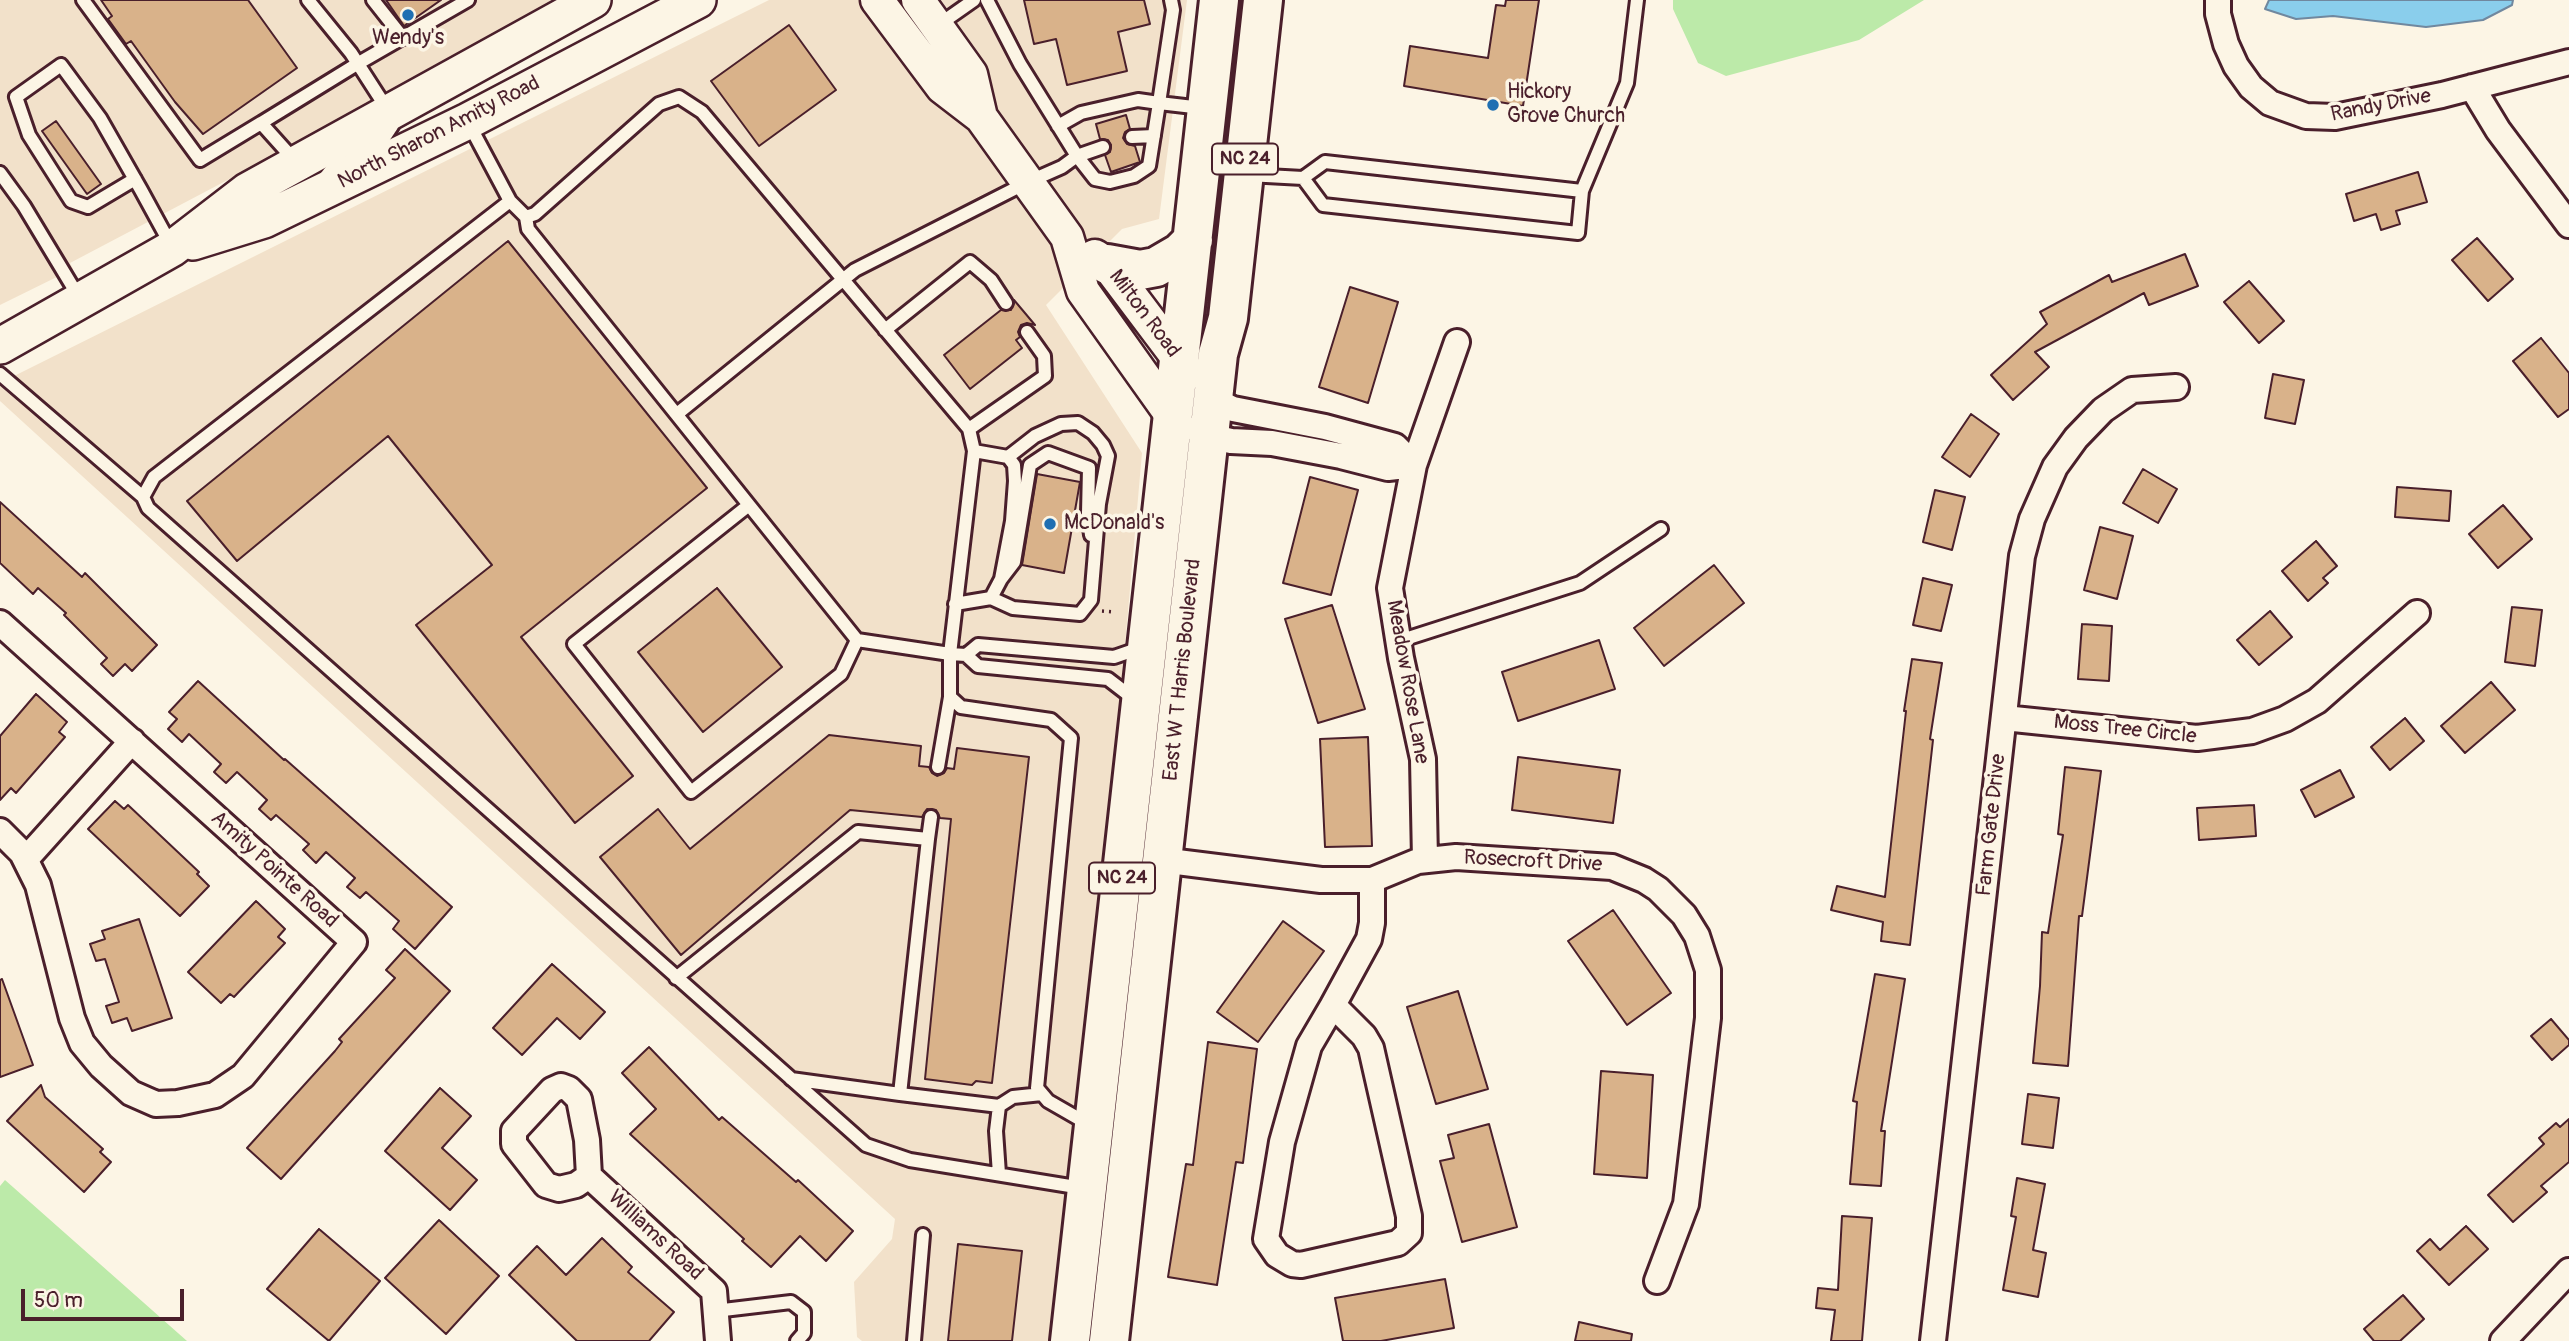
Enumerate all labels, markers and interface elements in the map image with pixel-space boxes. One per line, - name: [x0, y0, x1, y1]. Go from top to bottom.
- marker: Wendy's: [400, 7, 416, 23]
- place label: Wendy's: [372, 26, 444, 52]
- street label: North Sharon Amity Road: [334, 71, 544, 195]
- place label: Hickory Grove Church: [1507, 80, 1625, 130]
- street label: Randy Drive: [2329, 84, 2433, 128]
- marker: Hickory Grove Church: [1485, 97, 1501, 113]
- road number: NC 24: [1212, 144, 1278, 174]
- street label: Milton Road: [1103, 265, 1185, 363]
- place label: McDonald's: [1064, 511, 1165, 537]
- marker: McDonald's: [1042, 516, 1058, 532]
- street label: East W T Harris Boulevard: [1159, 558, 1207, 782]
- street label: Meadow Rose Lane: [1380, 598, 1434, 766]
- street label: Moss Tree Circle: [2052, 710, 2198, 750]
- street label: Farm Gate Drive: [1972, 753, 2012, 897]
- street label: Amity Pointe Road: [205, 806, 343, 934]
- street label: Rosecroft Drive: [1463, 846, 1603, 878]
- road number: NC 24: [1089, 862, 1155, 894]
- street label: Williams Road: [602, 1186, 708, 1286]
- scale bar: [24, 1274, 187, 1318]
- text: 50 m: [34, 1287, 83, 1314]

